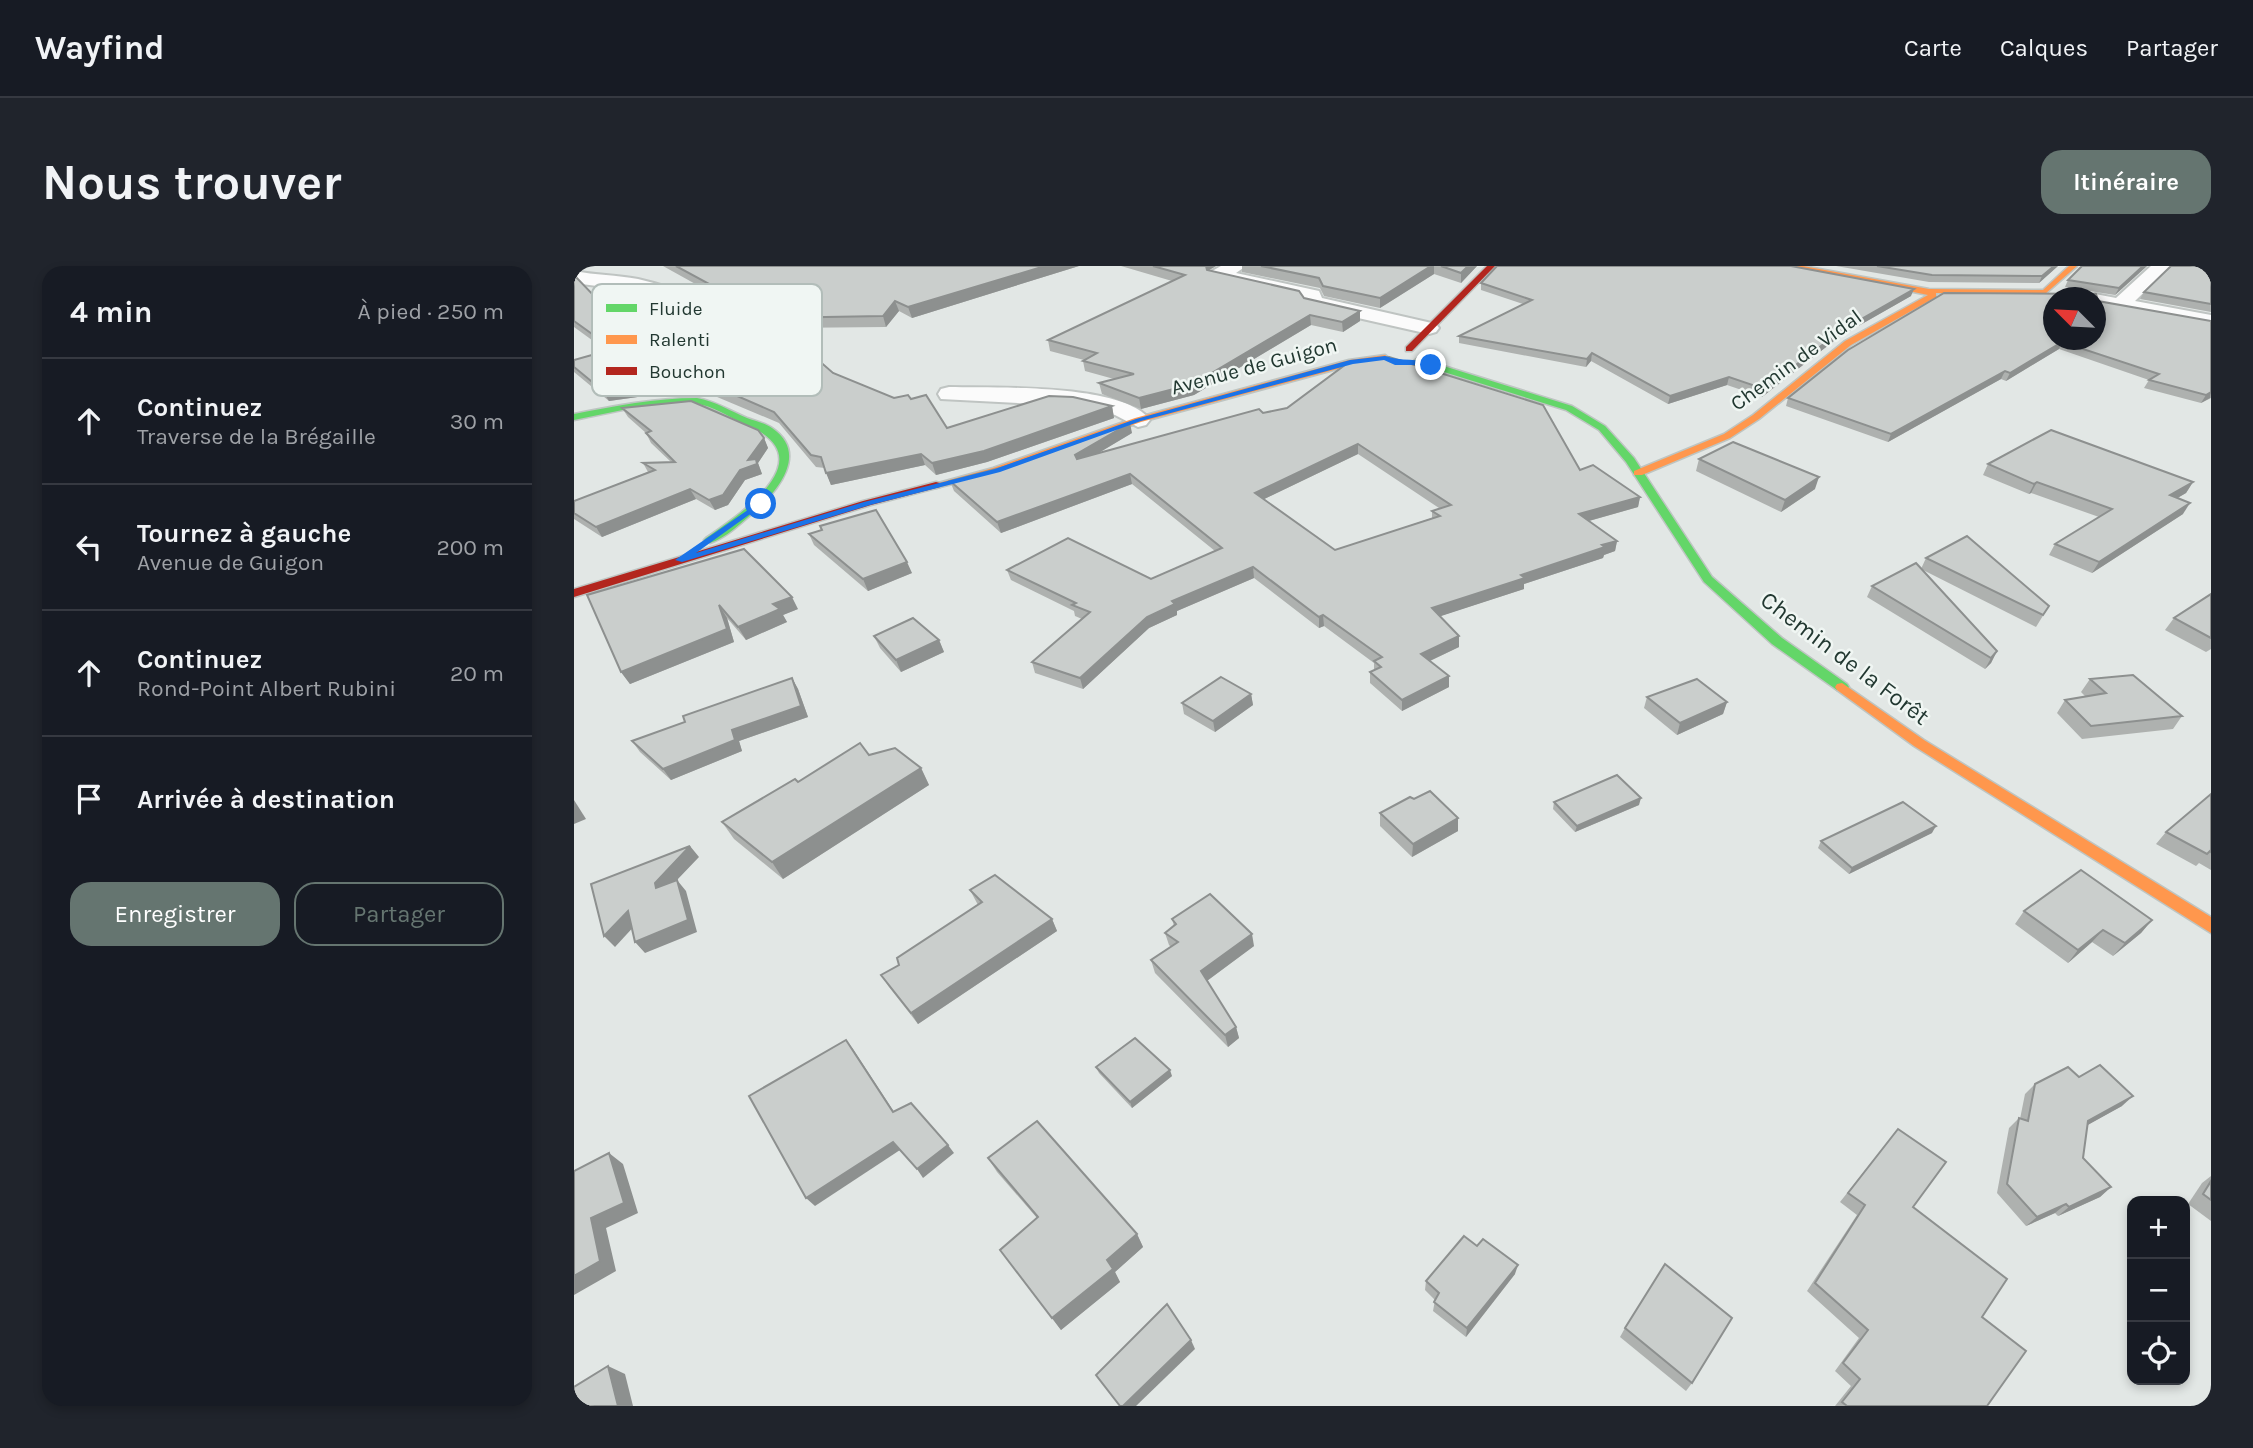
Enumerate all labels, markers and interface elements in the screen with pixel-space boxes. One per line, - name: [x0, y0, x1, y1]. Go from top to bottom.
- text: Wayfind: [35, 29, 165, 67]
- text: Carte: [1904, 34, 1962, 62]
- text: Calques: [2000, 34, 2088, 62]
- text: Partager: [2126, 34, 2218, 62]
- button: Itinéraire: [2041, 150, 2211, 214]
- text: Nous trouver: [42, 154, 342, 211]
- legend: [592, 284, 822, 396]
- north arrow: [2043, 287, 2106, 350]
- text: 4 min: [70, 294, 152, 330]
- text: À pied · 250 m: [358, 298, 504, 325]
- text: Fluide: [649, 298, 702, 320]
- street label: Chemin de Vidal: [1726, 304, 1866, 416]
- text: Ralenti: [649, 329, 710, 351]
- street label: Avenue de Guigon: [1168, 332, 1340, 400]
- route end: [1415, 349, 1446, 380]
- text: Bouchon: [649, 361, 726, 383]
- text: Continuez: [137, 392, 262, 423]
- icon: ahead: [70, 402, 108, 440]
- text: 30 m: [450, 408, 504, 435]
- text: Traverse de la Brégaille: [137, 423, 376, 450]
- route start: [745, 488, 776, 519]
- text: Tournez à gauche: [137, 518, 351, 549]
- icon: left: [70, 528, 108, 566]
- text: 200 m: [436, 534, 504, 561]
- text: Avenue de Guigon: [137, 549, 324, 576]
- street label: Chemin de la Forêt: [1755, 585, 1935, 731]
- text: Continuez: [137, 644, 262, 675]
- icon: ahead: [70, 654, 108, 692]
- text: 20 m: [450, 660, 504, 687]
- text: Rond-Point Albert Rubini: [137, 675, 396, 702]
- icon: arrive: [70, 780, 108, 818]
- text: Arrivée à destination: [137, 784, 395, 815]
- button: Enregistrer: [70, 882, 280, 946]
- button: Partager: [294, 882, 504, 946]
- map controls: [2127, 1196, 2190, 1385]
- button: +: [2127, 1196, 2190, 1259]
- button: −: [2127, 1259, 2190, 1322]
- button: locate: [2127, 1322, 2190, 1385]

